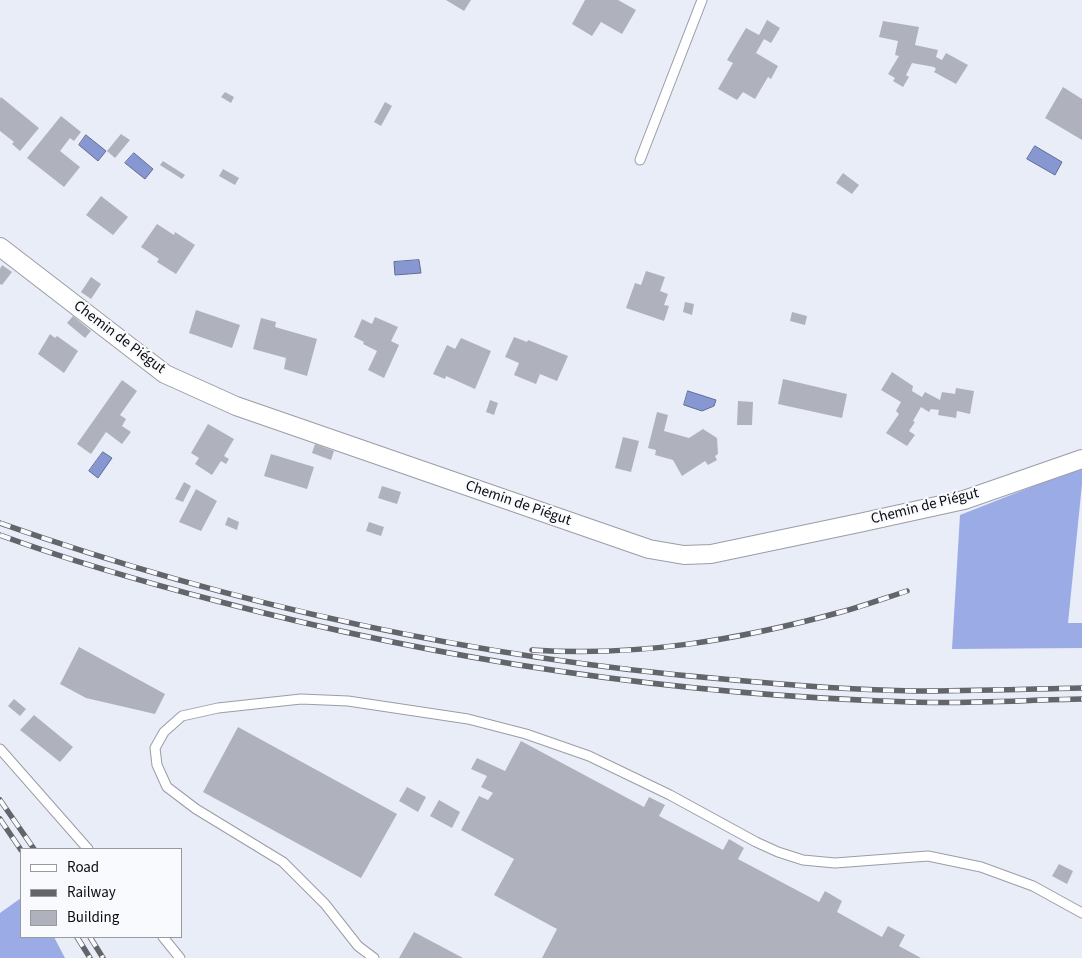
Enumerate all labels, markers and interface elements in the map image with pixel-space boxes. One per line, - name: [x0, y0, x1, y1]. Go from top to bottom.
- street label: Chemin de Piégut: [69, 298, 169, 378]
- street label: Chemin de Piégut: [463, 477, 573, 531]
- street label: Chemin de Piégut: [869, 485, 981, 529]
- legend: [20, 848, 182, 938]
- text: Road: [67, 857, 99, 878]
- text: Railway: [67, 882, 116, 903]
- text: Building: [67, 907, 119, 928]

